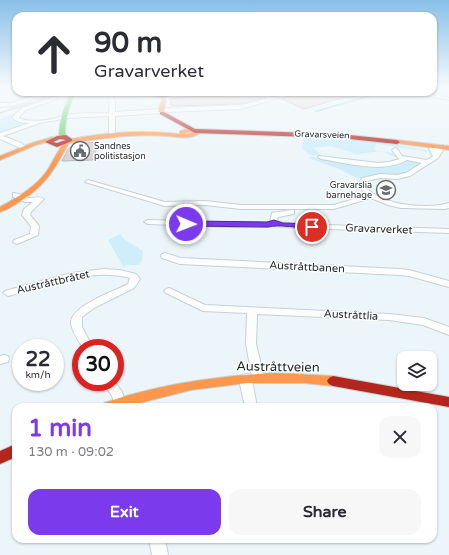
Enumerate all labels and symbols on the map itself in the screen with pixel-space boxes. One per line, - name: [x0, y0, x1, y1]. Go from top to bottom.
- street label: Gravarsveien: [294, 129, 350, 141]
- public building icon: Sandnes politistasjon: [69, 140, 91, 162]
- place label: Sandnes politistasjon: [94, 141, 146, 162]
- school or university icon: Gravarslia barnehage: [375, 179, 397, 201]
- place label: Gravarslia barnehage: [326, 180, 372, 201]
- position arrow: [165, 203, 207, 245]
- pin: [295, 210, 329, 244]
- street label: Gravarverket: [345, 221, 413, 237]
- street label: Austråttbanen: [269, 259, 345, 275]
- street label: Austråttbråtet: [15, 267, 91, 297]
- street label: Austråttlia: [323, 307, 379, 323]
- speed limit sign: 30: [72, 339, 124, 391]
- street label: Austråttveien: [236, 358, 320, 376]

